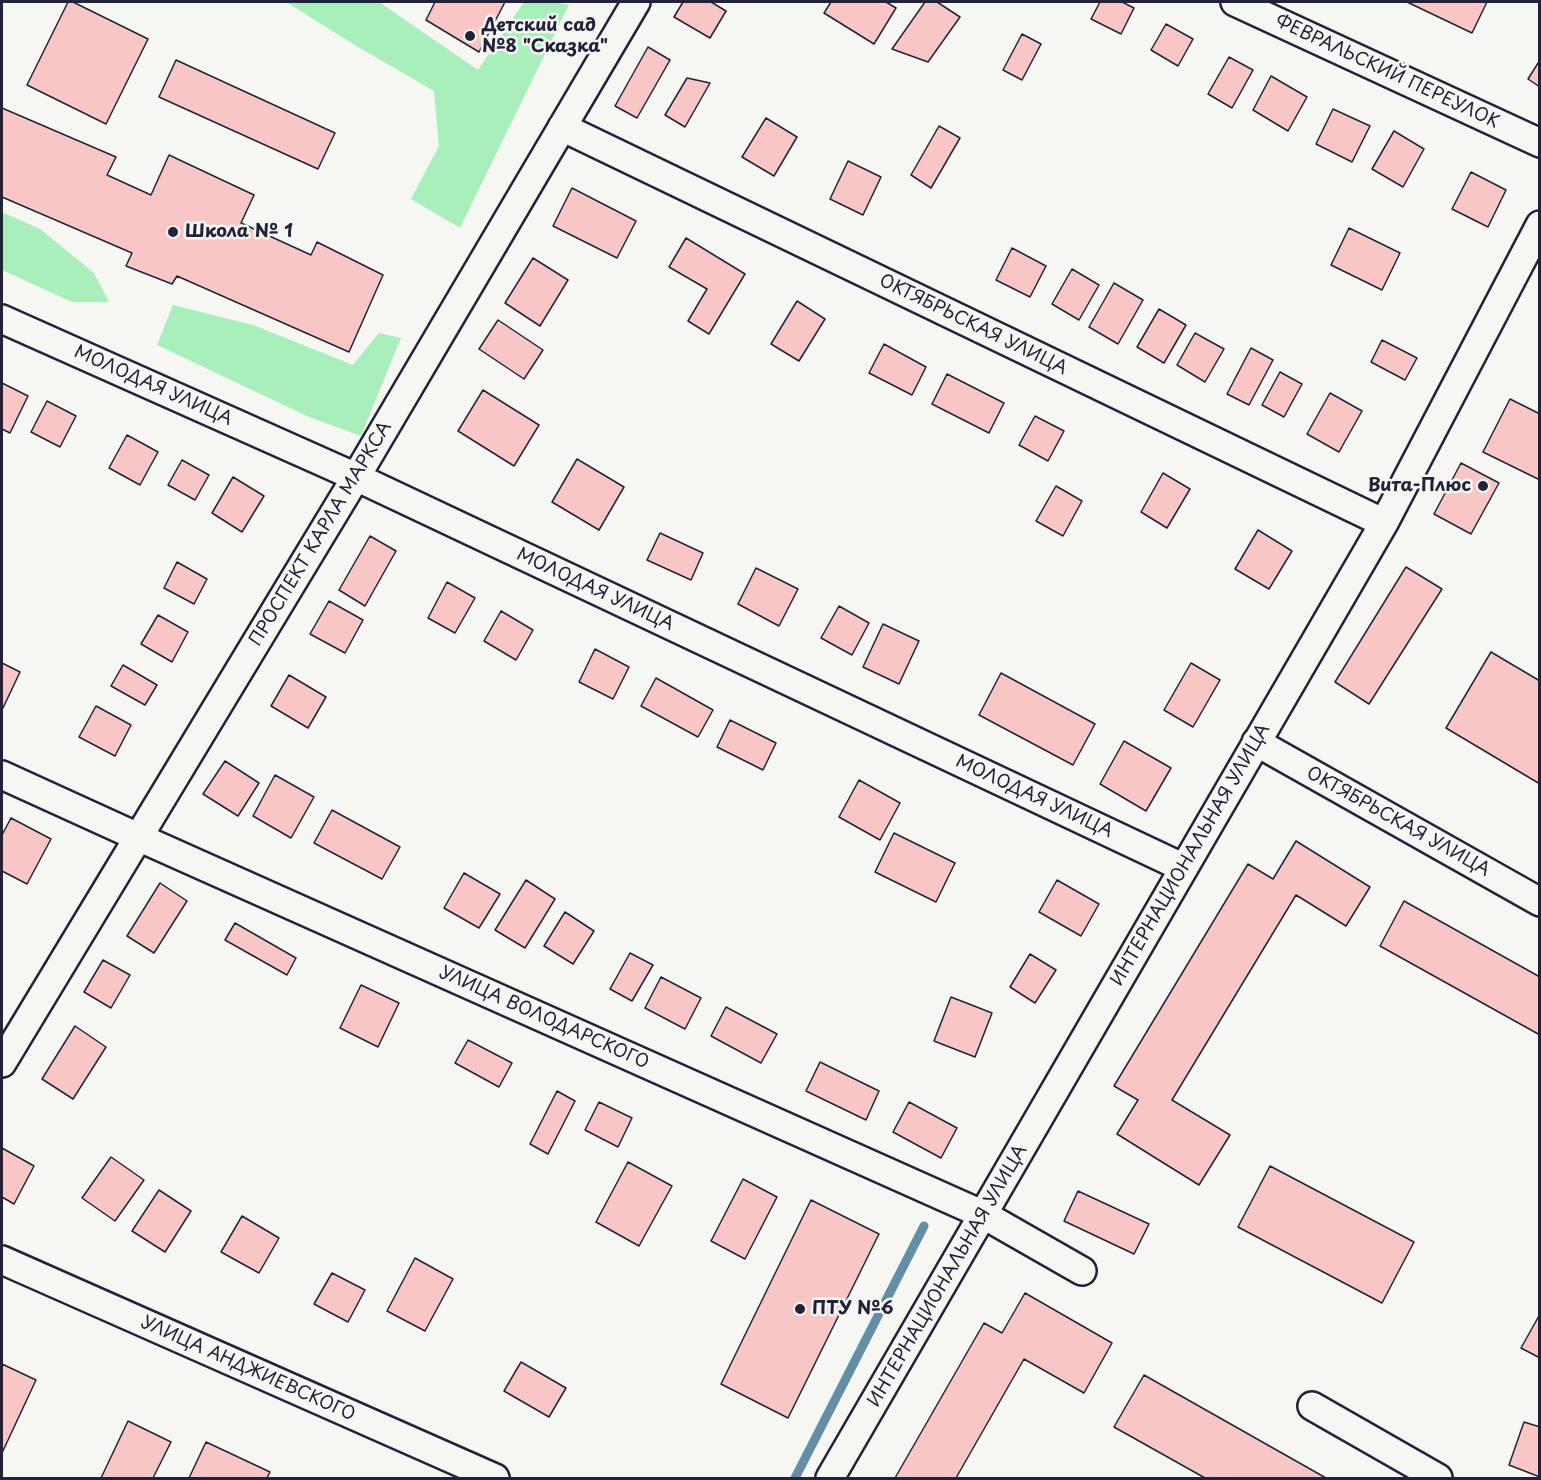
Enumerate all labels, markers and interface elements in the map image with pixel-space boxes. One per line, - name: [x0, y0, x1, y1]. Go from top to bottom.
- street label: ФЕВРАЛЬСКИЙ ПЕРЕУЛОК: [1272, 11, 1502, 133]
- place label: Детский сад №8 "Сказка": [482, 15, 608, 57]
- marker: Детский сад №8 "Сказка": [463, 29, 477, 43]
- place label: Школа № 1: [185, 221, 293, 243]
- marker: Школа № 1: [166, 225, 180, 239]
- street label: ОКТЯБРЬСКАЯ УЛИЦА: [876, 270, 1070, 380]
- street label: МОЛОДАЯ УЛИЦА: [71, 341, 235, 431]
- street label: ПРОСПЕКТ КАРЛА МАРКСА: [245, 418, 397, 650]
- place label: Вита-Плюс: [1368, 475, 1471, 497]
- marker: Вита-Плюс: [1476, 479, 1490, 493]
- street label: МОЛОДАЯ УЛИЦА: [513, 544, 677, 636]
- street label: ИНТЕРНАЦИОНАЛЬНАЯ УЛИЦА: [1107, 720, 1275, 990]
- street label: МОЛОДАЯ УЛИЦА: [952, 751, 1116, 843]
- street label: ОКТЯБРЬСКАЯ УЛИЦА: [1303, 763, 1493, 881]
- street label: УЛИЦА ВОЛОДАРСКОГО: [436, 962, 652, 1074]
- street label: ИНТЕРНАЦИОНАЛЬНАЯ УЛИЦА: [864, 1141, 1032, 1411]
- place label: ПТУ №6: [812, 1298, 893, 1320]
- marker: ПТУ №6: [793, 1302, 807, 1316]
- street label: УЛИЦА АНДЖИЕВСКОГО: [138, 1312, 358, 1426]

